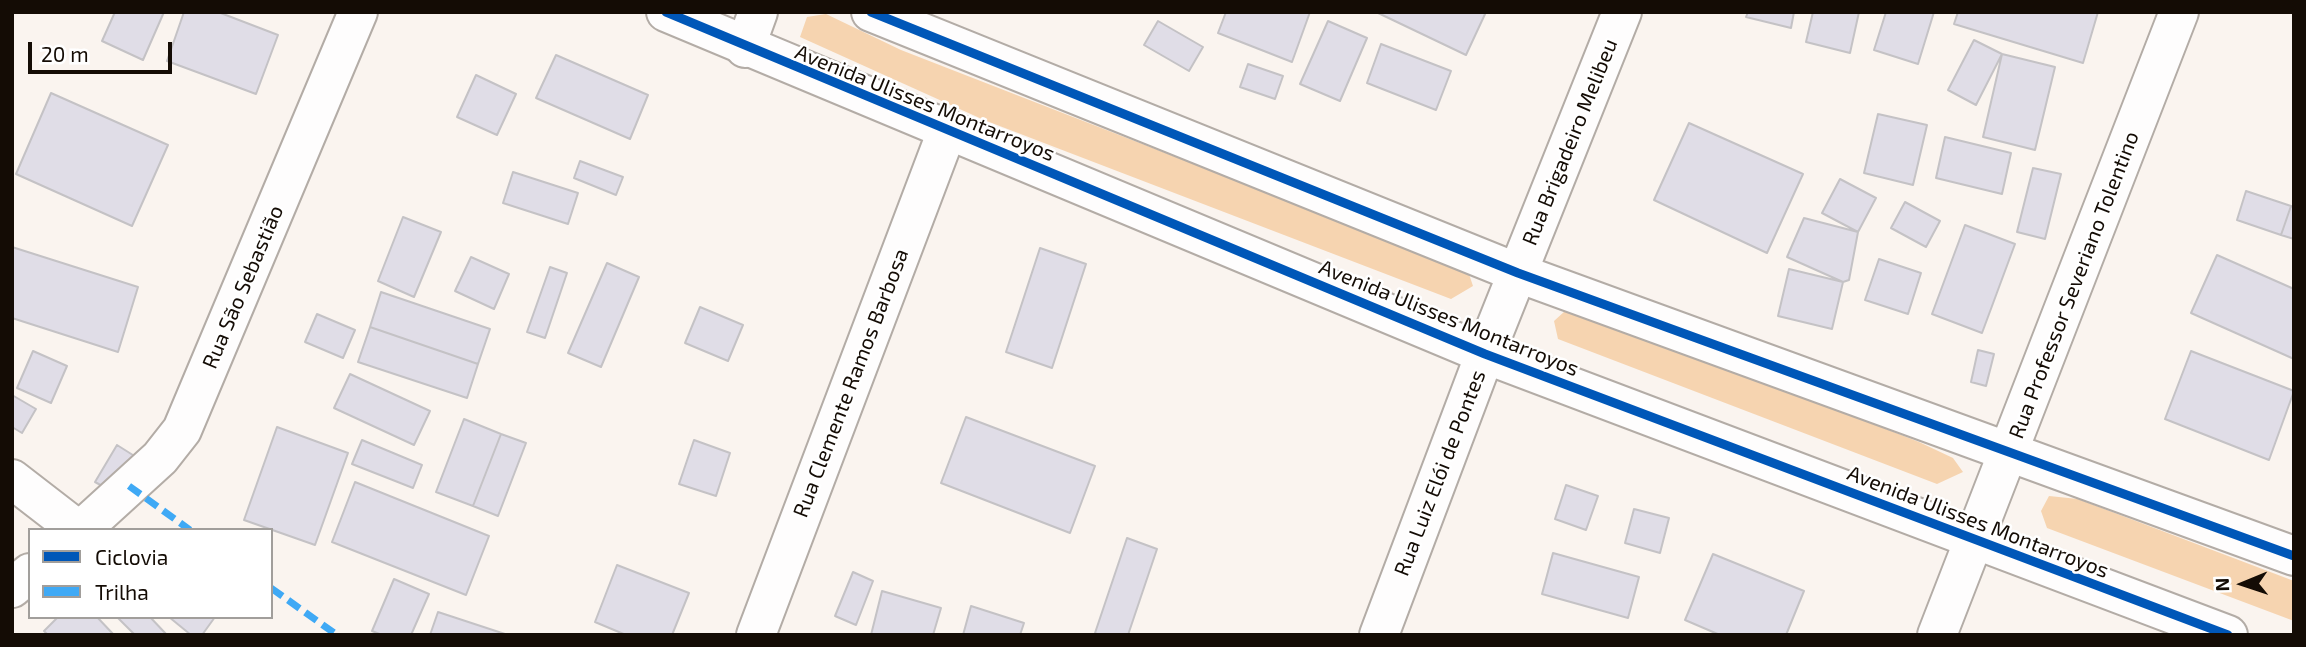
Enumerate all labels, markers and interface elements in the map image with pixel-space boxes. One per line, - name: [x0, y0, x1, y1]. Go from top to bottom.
- scale bar: [32, 28, 175, 72]
- street label: Rua Brigadeiro Melibeu: [1517, 35, 1623, 249]
- street label: Avenida Ulisses Montarroyos: [791, 39, 1059, 167]
- text: 20 m: [41, 41, 89, 66]
- street label: Rua Professor Severiano Tolentino: [2004, 128, 2144, 442]
- street label: Rua São Sebastião: [197, 202, 289, 372]
- street label: Rua Clemente Ramos Barbosa: [788, 245, 914, 521]
- street label: Avenida Ulisses Montarroyos: [1315, 254, 1583, 382]
- street label: Rua Luiz Elói de Pontes: [1389, 366, 1491, 580]
- street label: Avenida Ulisses Montarroyos: [1844, 460, 2112, 584]
- legend: [28, 528, 273, 619]
- text: Ciclovia: [95, 544, 168, 569]
- north arrow: [2208, 549, 2278, 619]
- text: N: [2210, 577, 2233, 592]
- text: Trilha: [95, 579, 149, 604]

